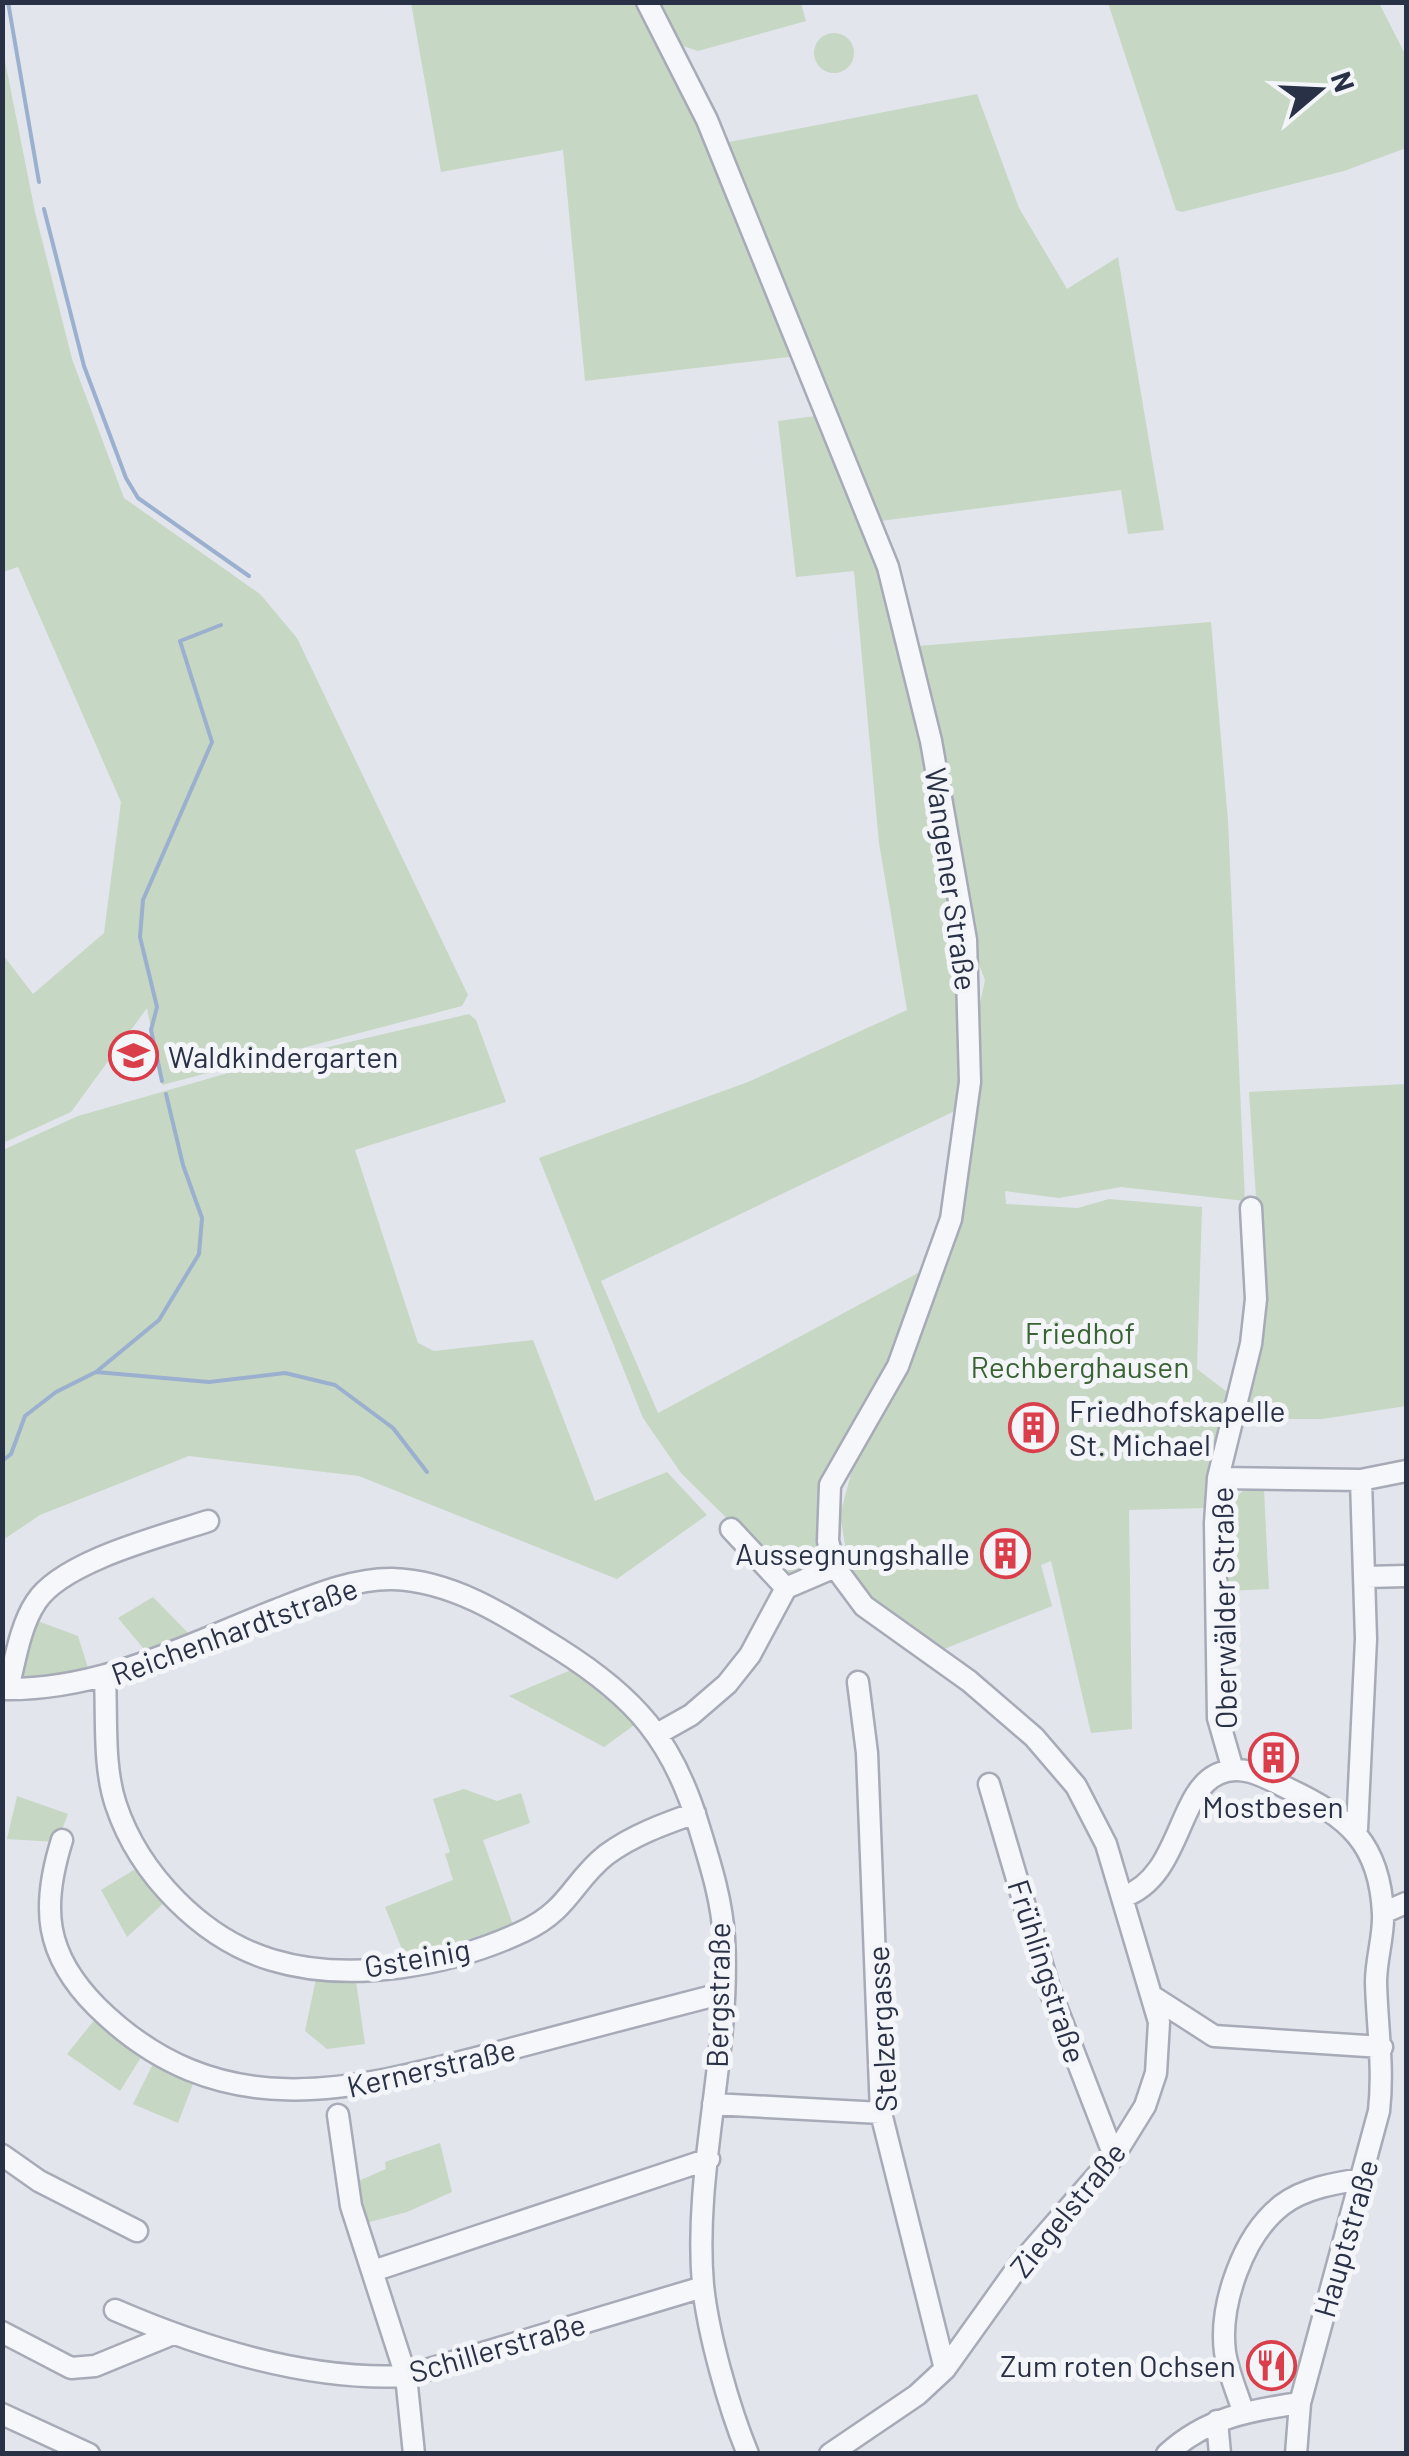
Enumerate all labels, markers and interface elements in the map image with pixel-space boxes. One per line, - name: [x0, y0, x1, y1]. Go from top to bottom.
- north arrow: [1269, 40, 1369, 140]
- text: N: [1324, 67, 1363, 96]
- street label: Wangener Straße: [919, 765, 985, 993]
- school or university icon: Waldkindergarten: [107, 1030, 159, 1082]
- place label: Waldkindergarten: [168, 1038, 398, 1074]
- park label: Friedhof Rechberghausen: [971, 1314, 1189, 1384]
- place label: Friedhofskapelle St. Michael: [1069, 1392, 1286, 1462]
- building icon: Friedhofskapelle St. Michael: [1008, 1401, 1060, 1453]
- street label: Oberwälder Straße: [1203, 1486, 1243, 1730]
- building icon: Aussegnungshalle: [979, 1527, 1031, 1579]
- place label: Aussegnungshalle: [735, 1535, 970, 1571]
- street label: Reichenhardtstraße: [106, 1569, 362, 1691]
- building icon: Mostbesen: [1247, 1731, 1299, 1783]
- place label: Mostbesen: [1202, 1788, 1344, 1824]
- street label: Frühlingstraße: [1001, 1875, 1095, 2067]
- street label: Bergstraße: [698, 1922, 736, 2068]
- street label: Gsteinig: [361, 1930, 473, 1984]
- street label: Stelzergasse: [859, 1945, 903, 2113]
- street label: Kernerstraße: [343, 2030, 519, 2104]
- street label: Ziegelstraße: [1002, 2134, 1132, 2284]
- street label: Hauptstraße: [1305, 2155, 1385, 2321]
- street label: Schillerstraße: [405, 2305, 589, 2389]
- restaurant icon: Zum roten Ochsen: [1245, 2339, 1297, 2391]
- place label: Zum roten Ochsen: [1000, 2347, 1236, 2383]

